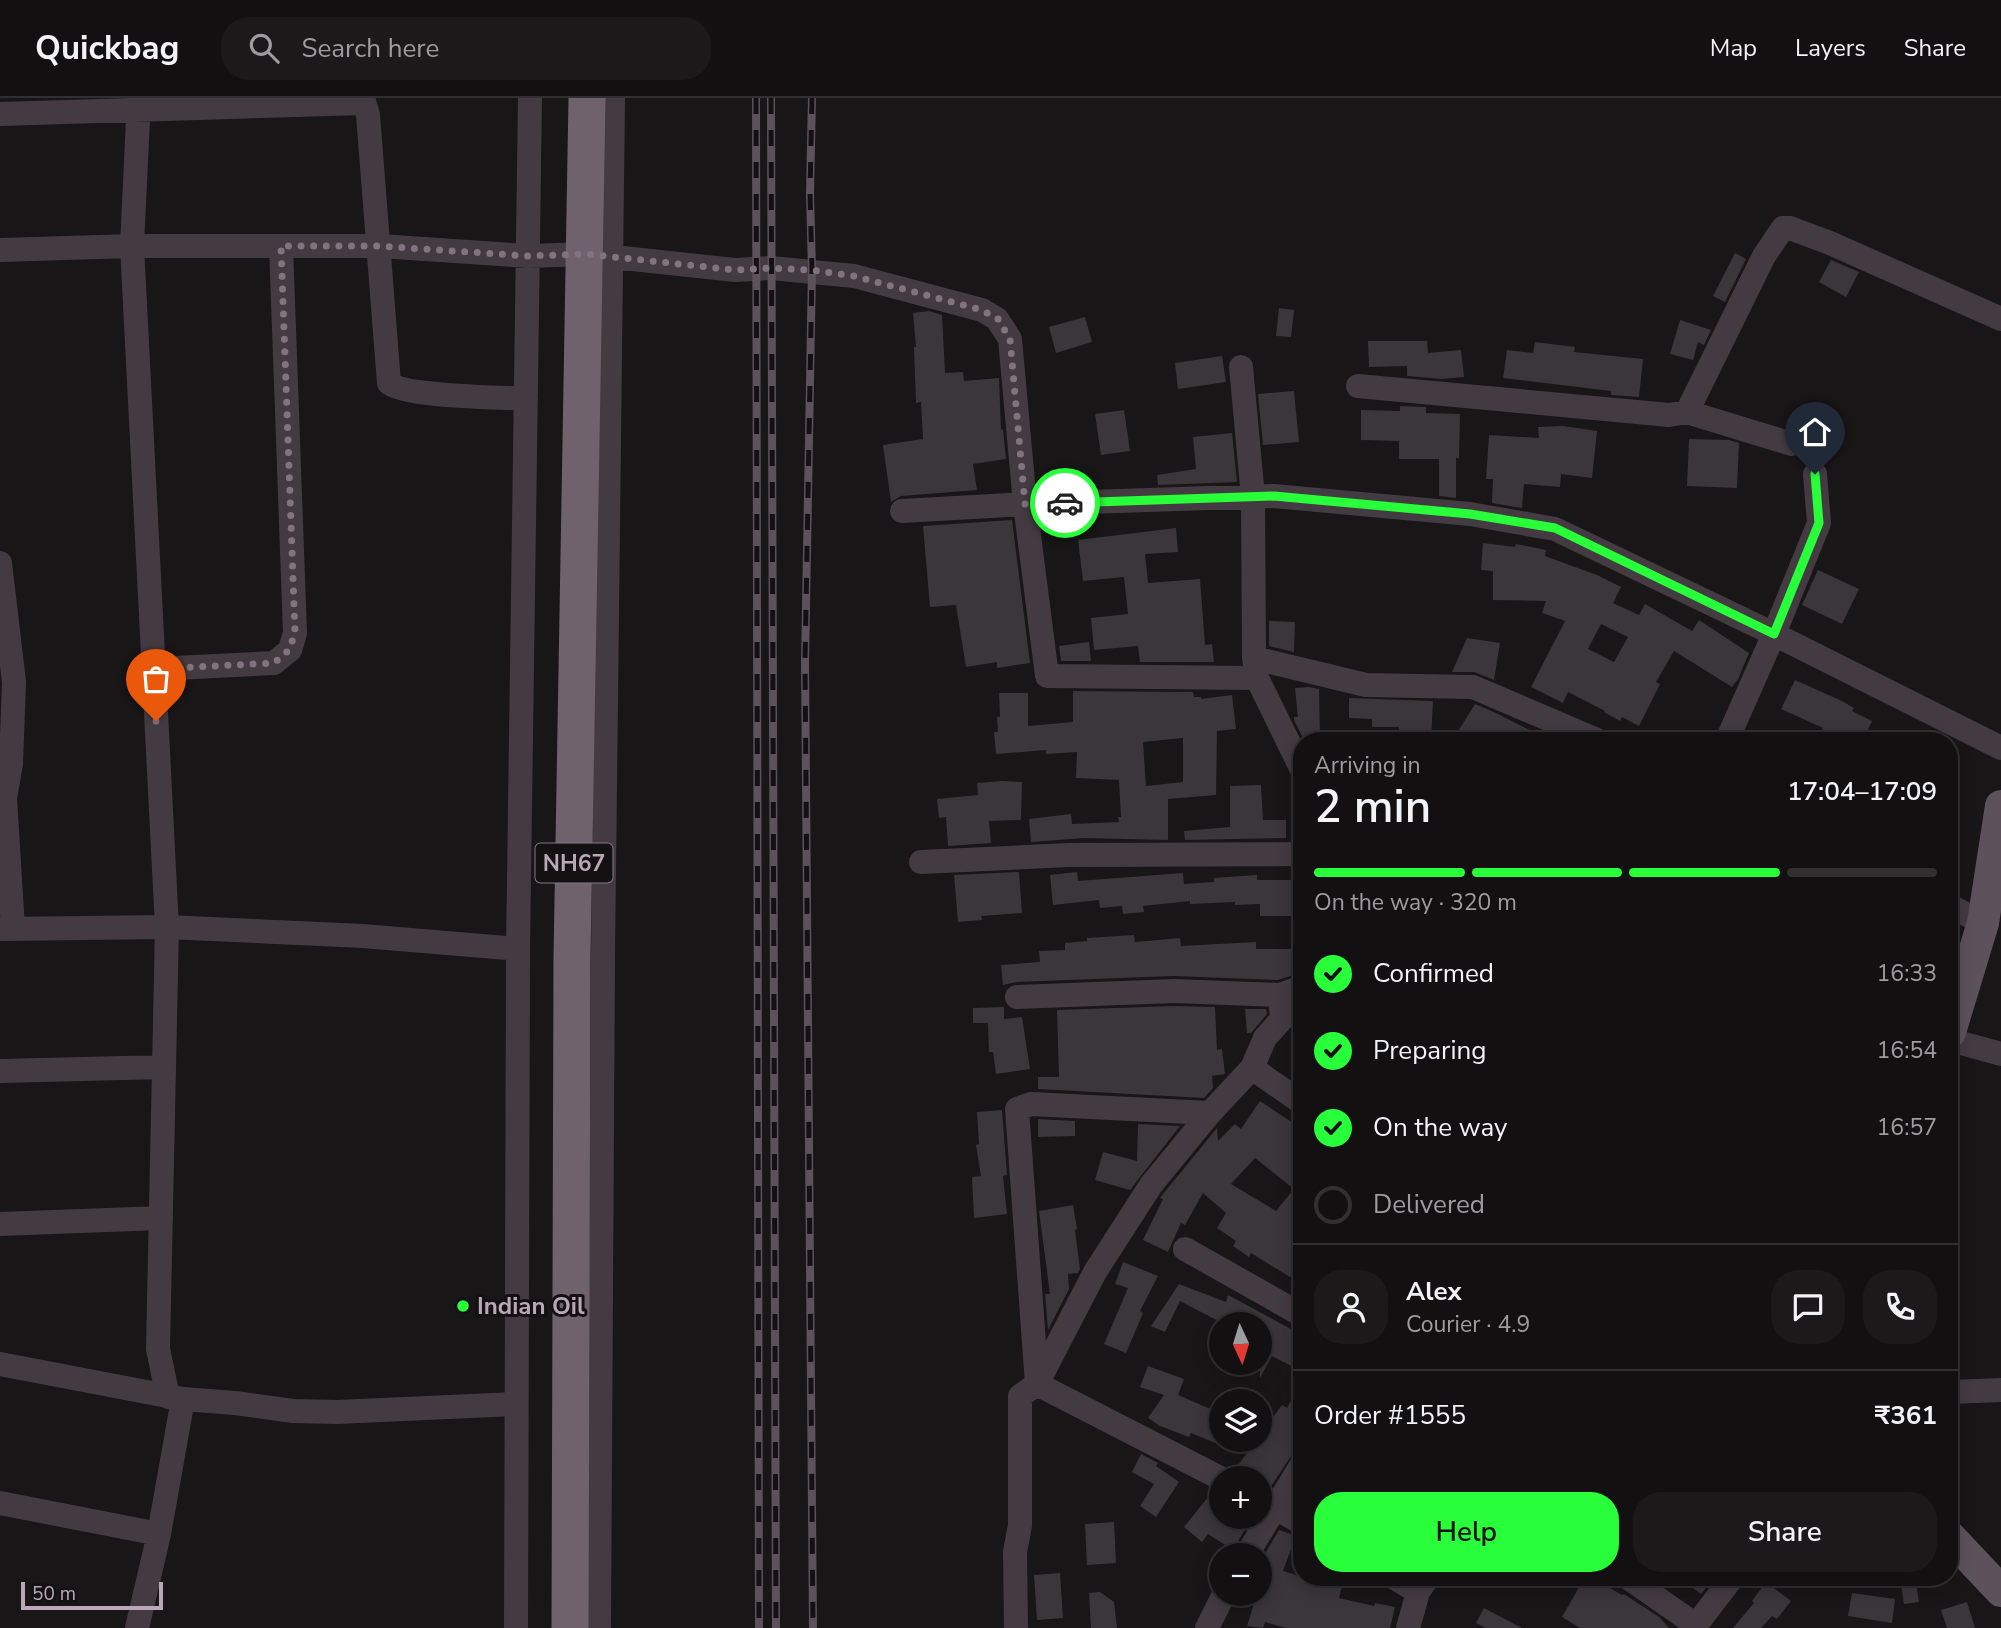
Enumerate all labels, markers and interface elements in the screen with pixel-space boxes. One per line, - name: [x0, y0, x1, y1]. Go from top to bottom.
- search box: [221, 17, 711, 80]
- text: Quickbag: [35, 26, 179, 71]
- icon: search: [245, 29, 283, 67]
- text: Search here: [301, 31, 439, 66]
- text: Map: [1710, 32, 1757, 64]
- text: Layers: [1795, 32, 1866, 64]
- text: Share: [1904, 32, 1966, 64]
- pin: [1785, 402, 1845, 474]
- icon: home: [1796, 413, 1834, 451]
- courier: [1030, 468, 1100, 538]
- icon: car: [1046, 484, 1084, 522]
- pin: [126, 649, 186, 721]
- icon: bag: [137, 660, 175, 698]
- text: Arriving in: [1314, 750, 1421, 781]
- text: 17:04–17:09: [1787, 774, 1937, 809]
- text: 2 min: [1314, 775, 1431, 838]
- road number: NH67: [536, 844, 612, 883]
- text: On the way · 320 m: [1314, 887, 1517, 918]
- icon: check: [1314, 955, 1352, 993]
- text: Confirmed: [1373, 956, 1494, 991]
- text: 16:33: [1877, 958, 1937, 989]
- icon: check: [1314, 1032, 1352, 1070]
- text: Preparing: [1373, 1033, 1486, 1068]
- text: 16:54: [1877, 1035, 1937, 1066]
- icon: check: [1314, 1109, 1352, 1147]
- text: On the way: [1373, 1110, 1507, 1145]
- text: 16:57: [1877, 1112, 1937, 1143]
- text: Delivered: [1373, 1187, 1485, 1222]
- button: person: [1314, 1270, 1388, 1344]
- button: chat: [1771, 1270, 1845, 1344]
- button: phone: [1863, 1270, 1937, 1344]
- text: Alex: [1406, 1274, 1462, 1309]
- place label: Indian Oil: [477, 1290, 585, 1322]
- marker: Indian Oil: [455, 1298, 471, 1314]
- text: Courier · 4.9: [1406, 1309, 1530, 1340]
- north arrow: [1209, 1312, 1272, 1376]
- map controls: [1209, 1312, 1272, 1606]
- button: layers: [1209, 1389, 1272, 1452]
- text: Order #1555: [1314, 1398, 1466, 1433]
- text: ₹361: [1875, 1398, 1937, 1433]
- button: +: [1209, 1466, 1272, 1529]
- button: Help: [1314, 1492, 1619, 1572]
- button: Share: [1633, 1492, 1937, 1572]
- button: −: [1209, 1543, 1272, 1606]
- scale bar: [21, 1579, 163, 1611]
- text: 50 m: [32, 1581, 76, 1607]

